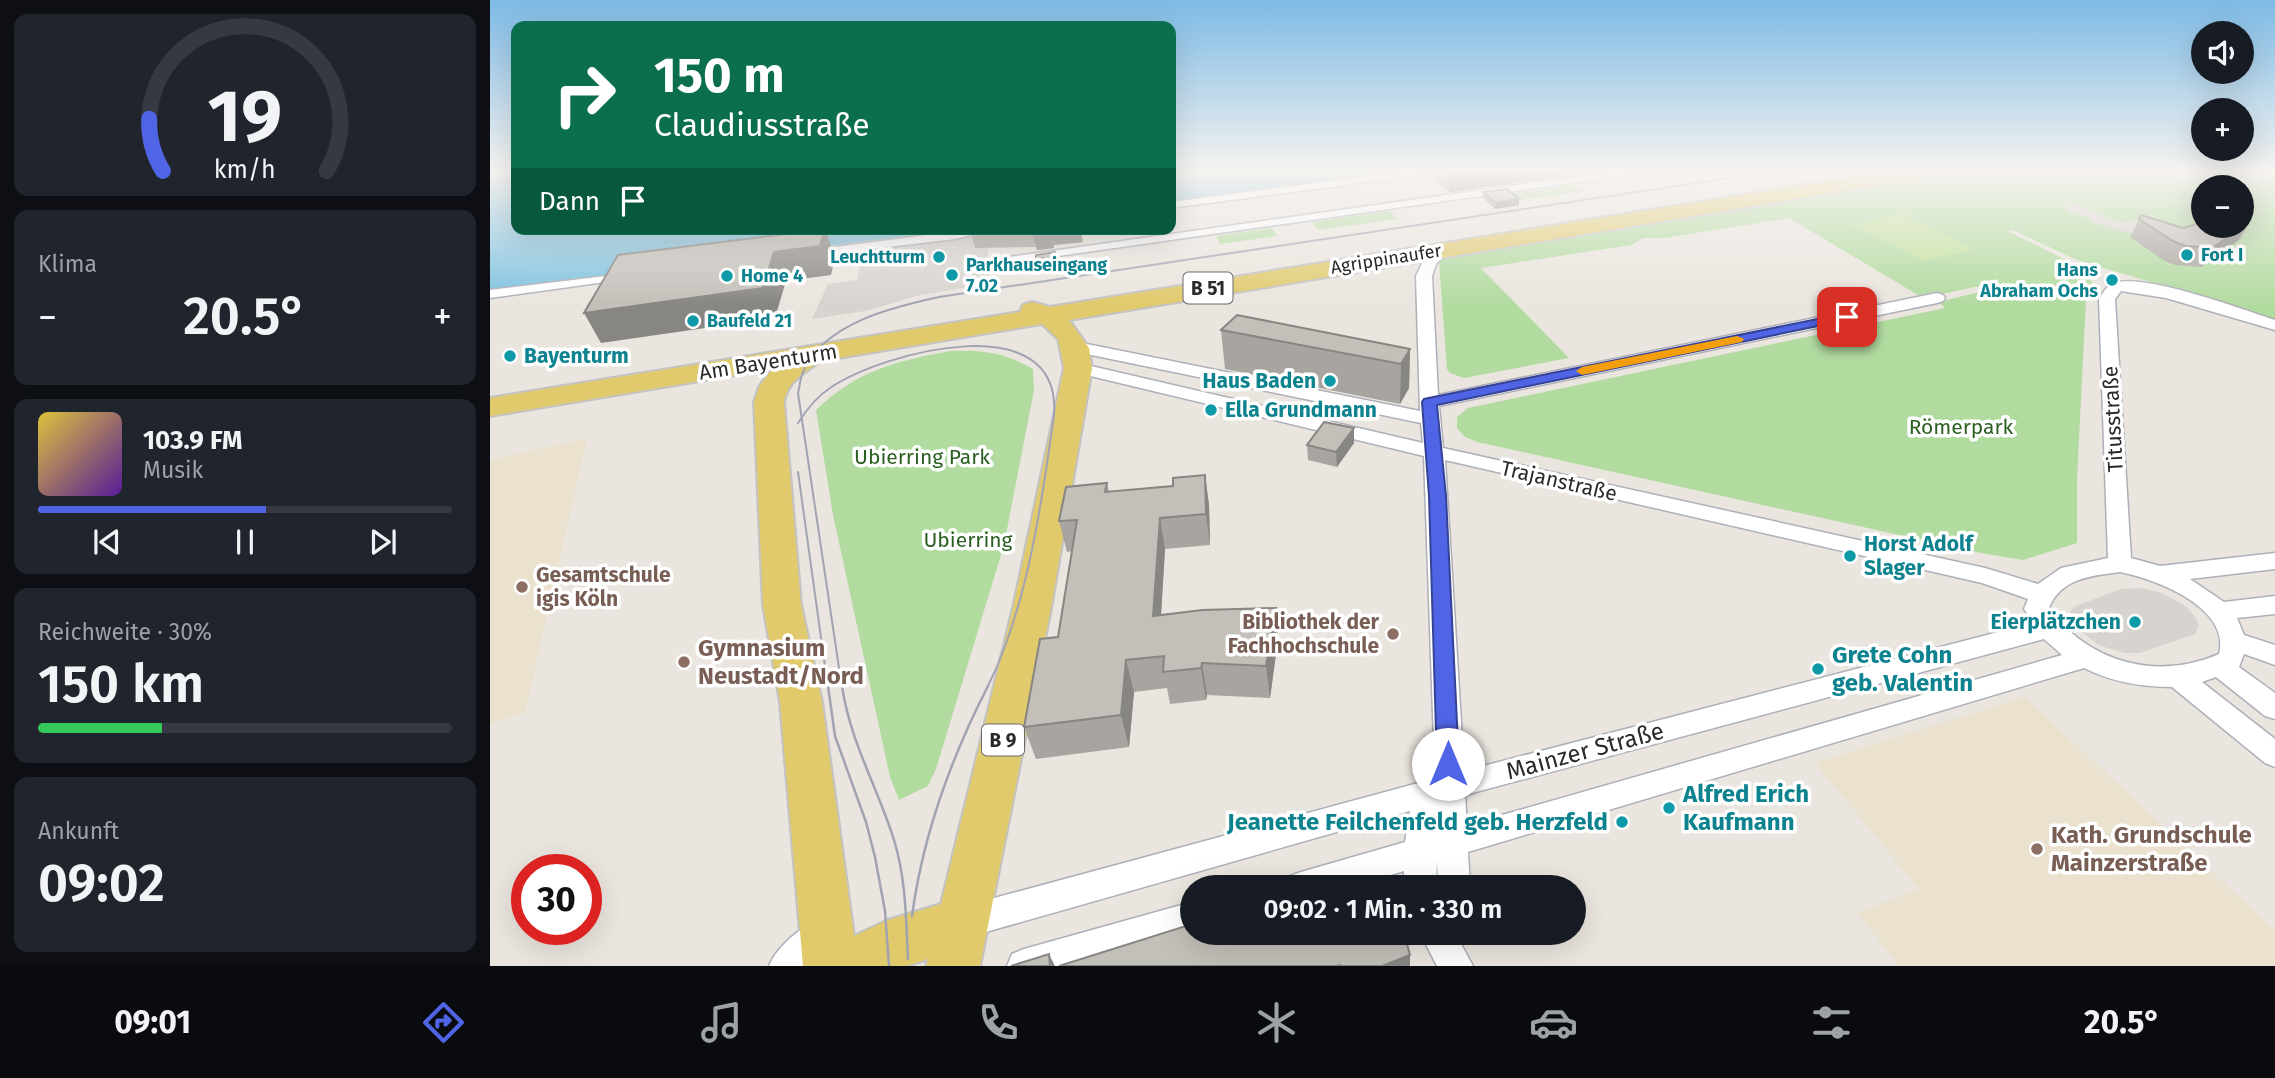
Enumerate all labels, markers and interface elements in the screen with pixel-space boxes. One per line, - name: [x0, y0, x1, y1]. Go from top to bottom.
- map controls: [2191, 21, 2254, 238]
- button: sound: [2191, 21, 2254, 84]
- text: 150 m: [654, 46, 785, 105]
- icon: right: [539, 49, 630, 140]
- text: 19: [208, 73, 282, 160]
- button: +: [2191, 98, 2254, 161]
- text: Claudiusstraße: [654, 106, 870, 144]
- text: km/h: [214, 155, 276, 185]
- button: −: [2191, 175, 2254, 238]
- icon: arrive: [614, 182, 652, 220]
- text: Dann: [539, 186, 600, 217]
- street label: Agrippinaufer: [1329, 239, 1443, 279]
- place label: Fort I: [2201, 244, 2243, 266]
- place label: Leuchtturm: [830, 246, 925, 268]
- marker: Fort I: [2179, 247, 2195, 263]
- marker: Leuchtturm: [931, 249, 947, 265]
- text: Klima: [38, 250, 97, 278]
- place label: Parkhauseingang 7.02: [966, 254, 1107, 297]
- place label: Hans Abraham Ochs: [1979, 259, 2098, 302]
- place label: Home 4: [741, 265, 803, 287]
- marker: Parkhauseingang 7.02: [944, 267, 960, 283]
- marker: Home 4: [719, 268, 735, 284]
- road number: B 51: [1184, 272, 1232, 304]
- marker: Hans Abraham Ochs: [2104, 272, 2120, 288]
- text: 20.5°: [183, 285, 307, 348]
- pin: [1817, 287, 1877, 347]
- text: −: [38, 294, 57, 340]
- text: +: [433, 294, 452, 340]
- icon: arrive: [1828, 298, 1866, 336]
- place label: Baufeld 21: [707, 310, 792, 332]
- marker: Baufeld 21: [685, 313, 701, 329]
- street label: Am Bayenturm: [697, 338, 839, 386]
- place label: Bayenturm: [524, 343, 629, 369]
- marker: Bayenturm: [502, 348, 518, 364]
- street label: Titusstraße: [2097, 365, 2129, 473]
- place label: Haus Baden: [1203, 368, 1316, 394]
- marker: Haus Baden: [1322, 373, 1338, 389]
- place label: Ella Grundmann: [1225, 397, 1377, 423]
- marker: Ella Grundmann: [1203, 402, 1219, 418]
- park label: Römerpark: [1909, 414, 2014, 440]
- text: 103.9 FM: [143, 425, 242, 456]
- park label: Ubierring Park: [854, 444, 990, 470]
- street label: Trajanstraße: [1498, 455, 1620, 507]
- text: Musik: [143, 456, 203, 484]
- icon: previous: [88, 523, 126, 561]
- icon: pause: [226, 523, 264, 561]
- icon: next: [364, 523, 402, 561]
- park label: Ubierring: [923, 527, 1013, 553]
- place label: Horst Adolf Slager: [1864, 531, 1975, 581]
- marker: Horst Adolf Slager: [1842, 548, 1858, 564]
- place label: Gesamtschule igis Köln: [536, 562, 671, 612]
- marker: Gesamtschule igis Köln: [514, 579, 530, 595]
- place label: Bibliothek der Fachhochschule: [1228, 609, 1380, 659]
- place label: Eierplätzchen: [1990, 609, 2121, 635]
- marker: Eierplätzchen: [2127, 614, 2143, 630]
- text: Reichweite · 30%: [38, 618, 212, 646]
- marker: Bibliothek der Fachhochschule: [1385, 626, 1401, 642]
- place label: Gymnasium Neustadt/Nord: [698, 634, 864, 690]
- place label: Grete Cohn geb. Valentin: [1832, 641, 1973, 697]
- text: 150 km: [38, 653, 204, 716]
- marker: Gymnasium Neustadt/Nord: [676, 654, 692, 670]
- marker: Grete Cohn geb. Valentin: [1810, 661, 1826, 677]
- street label: Mainzer Straße: [1503, 716, 1667, 786]
- road number: B 9: [982, 724, 1024, 755]
- position arrow: [1411, 727, 1485, 801]
- place label: Alfred Erich Kaufmann: [1682, 780, 1809, 836]
- marker: Alfred Erich Kaufmann: [1661, 800, 1677, 816]
- place label: Jeanette Feilchenfeld geb. Herzfeld: [1226, 808, 1608, 836]
- marker: Jeanette Feilchenfeld geb. Herzfeld: [1614, 814, 1630, 830]
- text: Ankunft: [38, 817, 119, 845]
- place label: Kath. Grundschule Mainzerstraße: [2051, 821, 2252, 877]
- marker: Kath. Grundschule Mainzerstraße: [2029, 841, 2045, 857]
- text: 09:02: [38, 852, 165, 915]
- speed limit sign: 30: [511, 854, 602, 945]
- text: 09:02 · 1 Min. · 330 m: [1264, 894, 1502, 925]
- icon: directions: [419, 998, 468, 1047]
- icon: music: [697, 998, 746, 1047]
- icon: phone: [974, 998, 1023, 1047]
- icon: climate: [1252, 998, 1301, 1047]
- icon: car: [1529, 998, 1578, 1047]
- icon: filters: [1807, 998, 1856, 1047]
- text: 09:01: [114, 1003, 191, 1041]
- text: 20.5°: [2084, 1003, 2161, 1041]

